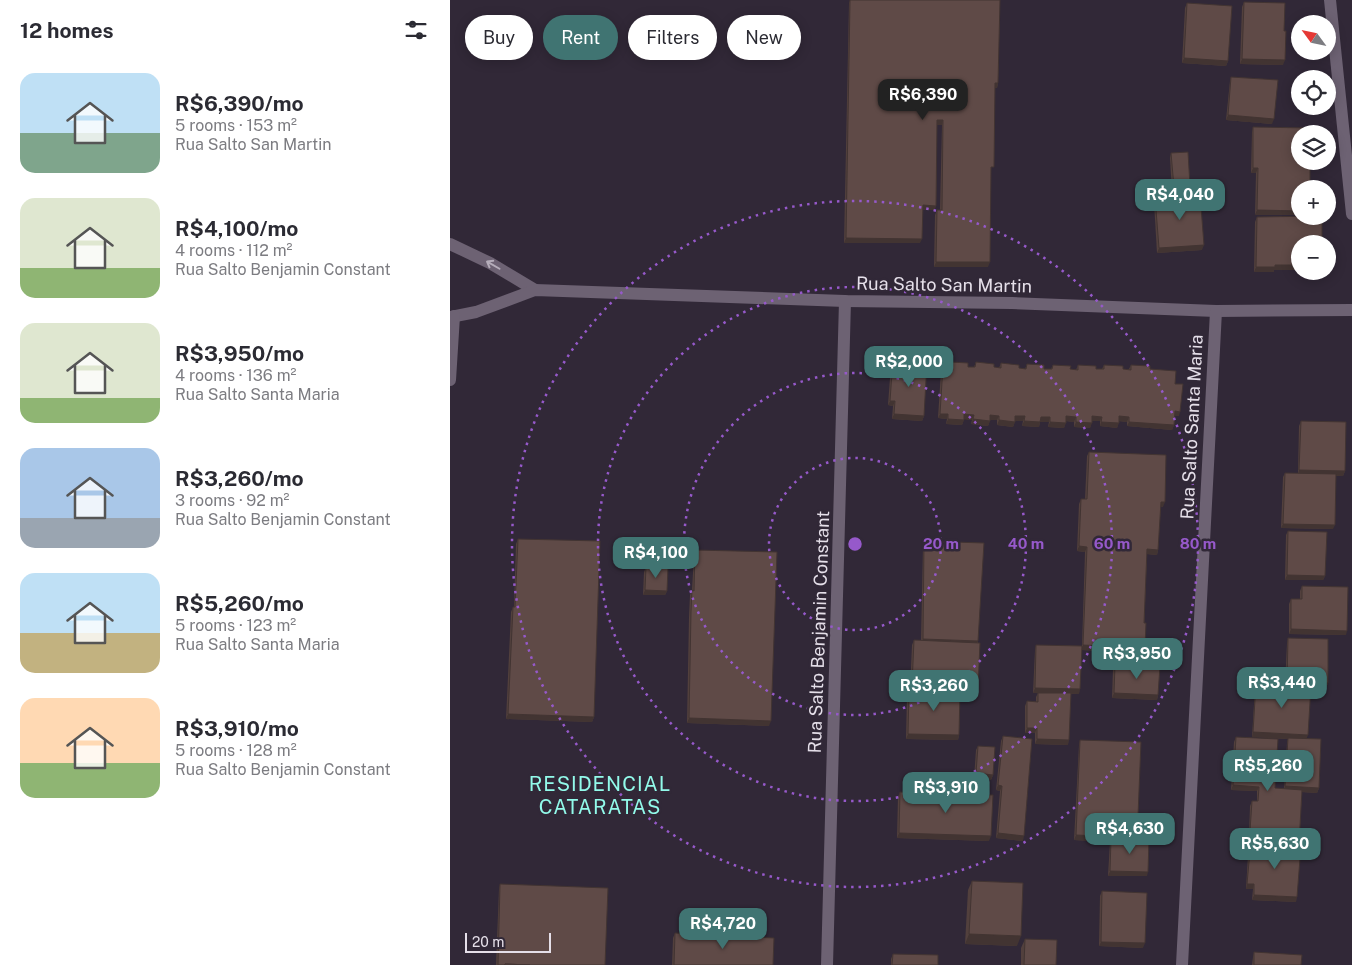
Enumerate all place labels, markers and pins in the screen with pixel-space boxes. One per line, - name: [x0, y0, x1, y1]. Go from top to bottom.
- pin: R$6,390: [877, 78, 969, 121]
- pin: R$4,040: [1134, 178, 1226, 221]
- pin: R$2,000: [863, 346, 955, 388]
- centre of rings: [846, 535, 864, 553]
- pin: R$4,100: [610, 536, 702, 579]
- pin: R$3,950: [1091, 638, 1183, 680]
- pin: R$3,440: [1236, 666, 1328, 709]
- pin: R$3,260: [888, 670, 980, 712]
- pin: R$5,260: [1222, 750, 1314, 792]
- pin: R$3,910: [900, 772, 992, 814]
- pin: R$4,630: [1084, 812, 1176, 855]
- pin: R$5,630: [1229, 828, 1321, 870]
- pin: R$4,720: [677, 908, 769, 950]

